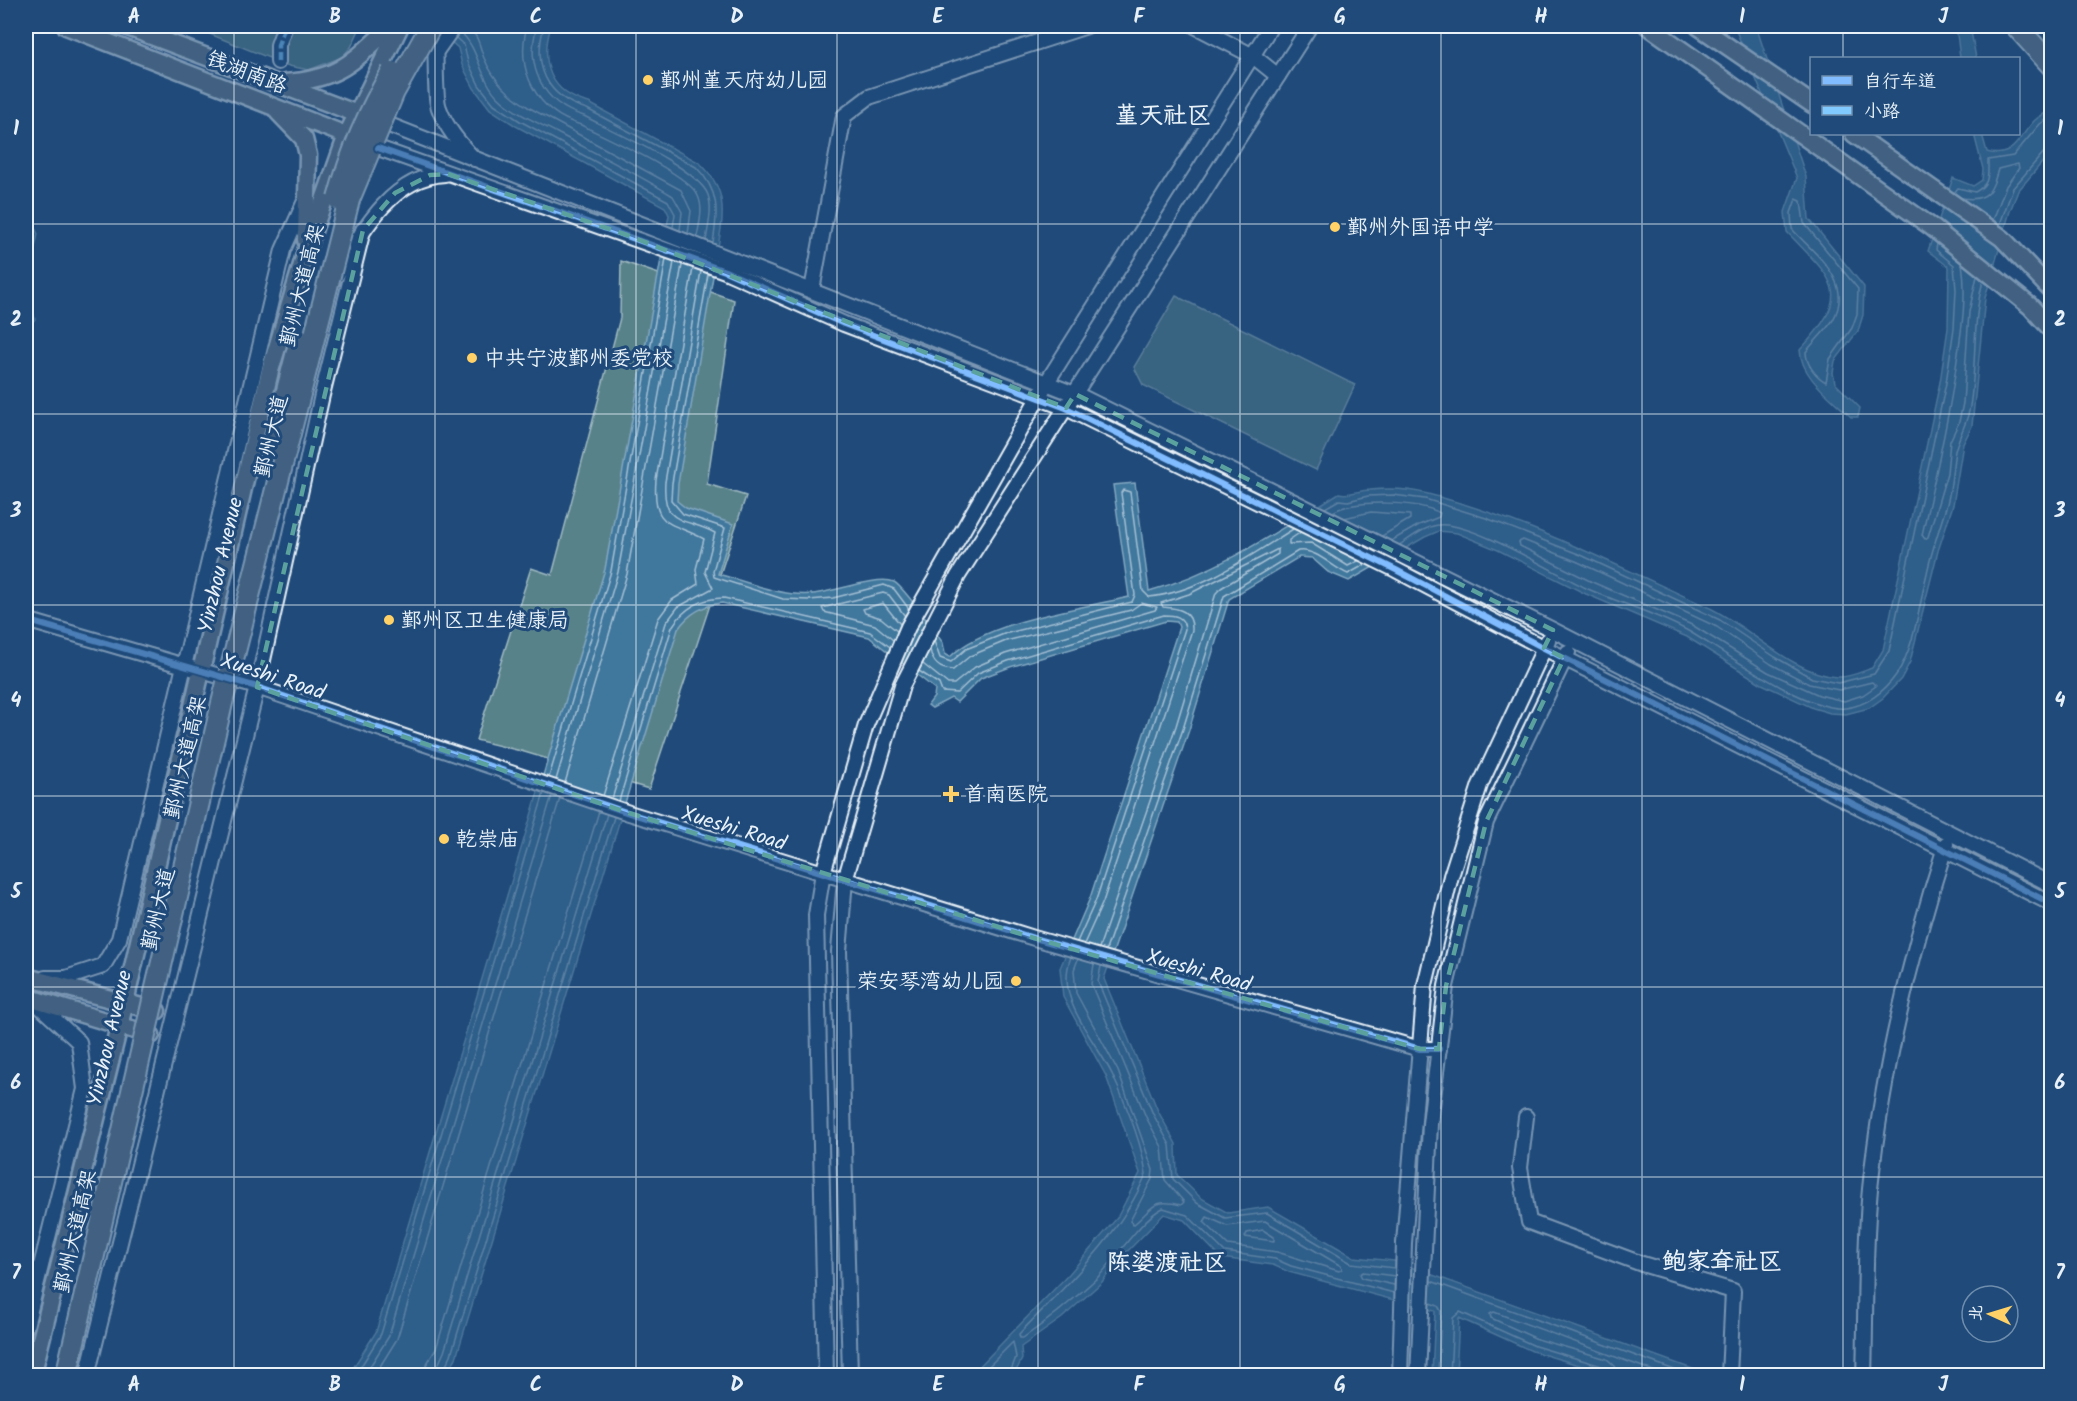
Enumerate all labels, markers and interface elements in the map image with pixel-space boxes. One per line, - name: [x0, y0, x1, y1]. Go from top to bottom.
- text: A: [128, 2, 140, 34]
- text: B: [329, 2, 341, 34]
- text: C: [530, 2, 542, 34]
- text: D: [730, 2, 744, 34]
- text: E: [932, 2, 944, 34]
- text: F: [1134, 2, 1146, 34]
- text: G: [1334, 2, 1346, 34]
- text: H: [1534, 2, 1548, 34]
- text: I: [1739, 2, 1745, 34]
- text: J: [1938, 2, 1949, 34]
- street label: 钱湖南路: [201, 43, 292, 104]
- legend: [1810, 57, 2020, 135]
- place label: 鄞州堇天府幼儿园: [660, 65, 828, 98]
- text: 自行车道: [1864, 68, 1936, 97]
- marker: 鄞州堇天府幼儿园: [641, 73, 655, 87]
- district label: 堇天社区: [1115, 97, 1211, 136]
- text: 小路: [1864, 98, 1900, 127]
- text: 1: [13, 114, 19, 146]
- text: 1: [2057, 114, 2063, 146]
- place label: 鄞州外国语中学: [1347, 212, 1494, 245]
- street label: 鄞州大道高架: [272, 220, 335, 350]
- marker: 鄞州外国语中学: [1328, 220, 1342, 234]
- text: 2: [10, 305, 22, 337]
- text: 2: [2054, 305, 2066, 337]
- place label: 中共宁波鄞州委党校: [484, 343, 673, 376]
- marker: 中共宁波鄞州委党校: [465, 351, 479, 365]
- street label: 鄞州大道: [247, 392, 298, 481]
- street label: Yinzhou Avenue: [190, 494, 253, 637]
- text: 3: [10, 496, 22, 528]
- text: 3: [2054, 496, 2066, 528]
- place label: 鄞州区卫生健康局: [401, 605, 569, 638]
- marker: 鄞州区卫生健康局: [382, 613, 396, 627]
- street label: Xueshi Road: [216, 645, 330, 710]
- text: 4: [11, 686, 22, 718]
- text: 4: [2055, 686, 2066, 718]
- street label: 鄞州大道高架: [156, 692, 217, 822]
- place label: 首南医院: [964, 779, 1048, 812]
- marker: 首南医院: [942, 785, 960, 803]
- street label: Xueshi Road: [677, 798, 791, 861]
- place label: 乾崇庙: [456, 824, 519, 857]
- marker: 乾崇庙: [437, 832, 451, 846]
- street label: 鄞州大道: [134, 865, 185, 954]
- text: 5: [10, 877, 23, 909]
- text: 5: [2054, 877, 2067, 909]
- street label: Xueshi Road: [1142, 941, 1256, 1002]
- place label: 荣安琴湾幼儿园: [857, 966, 1004, 999]
- street label: Yinzhou Avenue: [79, 967, 142, 1110]
- marker: 荣安琴湾幼儿园: [1009, 974, 1023, 988]
- text: 6: [11, 1068, 22, 1100]
- text: 6: [2055, 1068, 2066, 1100]
- street label: 鄞州大道高架: [46, 1166, 107, 1296]
- district label: 鲍家耷社区: [1662, 1243, 1782, 1282]
- district label: 陈婆渡社区: [1107, 1244, 1227, 1283]
- text: 7: [11, 1258, 21, 1290]
- text: 7: [2055, 1258, 2065, 1290]
- north arrow: [1960, 1284, 2020, 1344]
- text: 北: [1964, 1304, 1990, 1322]
- text: A: [128, 1370, 140, 1401]
- text: B: [329, 1370, 341, 1401]
- text: C: [530, 1370, 542, 1401]
- text: D: [730, 1370, 744, 1401]
- text: E: [932, 1370, 944, 1401]
- text: F: [1134, 1370, 1146, 1401]
- text: G: [1334, 1370, 1346, 1401]
- text: H: [1534, 1370, 1548, 1401]
- text: I: [1739, 1370, 1745, 1401]
- text: J: [1938, 1370, 1949, 1401]

